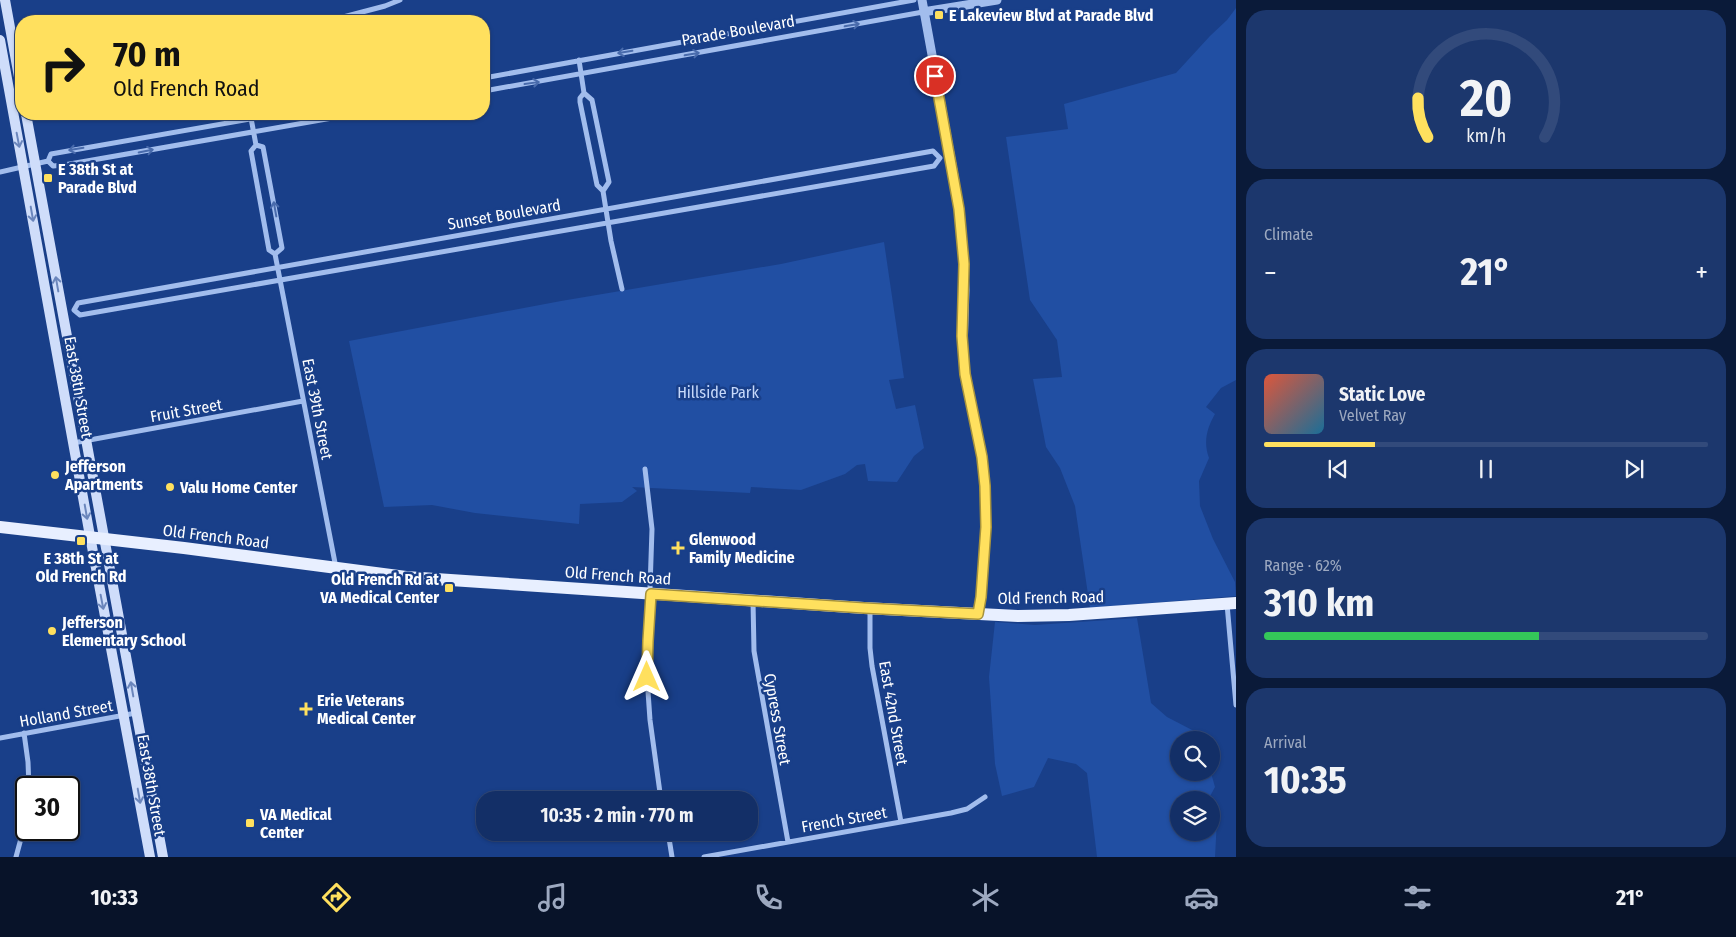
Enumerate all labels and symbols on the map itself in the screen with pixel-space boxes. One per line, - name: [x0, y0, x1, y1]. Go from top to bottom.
- place label: E Lakeview Blvd at Parade Blvd: [949, 6, 1153, 25]
- marker: E Lakeview Blvd at Parade Blvd: [933, 9, 945, 21]
- street label: Parade Boulevard: [680, 11, 796, 50]
- one-way arrow: [843, 19, 859, 29]
- one-way arrow: [617, 47, 633, 57]
- one-way arrow: [683, 49, 699, 59]
- pin: [914, 55, 956, 97]
- one-way arrow: [523, 77, 539, 87]
- one-way arrow: [14, 132, 24, 148]
- one-way arrow: [68, 145, 84, 155]
- one-way arrow: [138, 145, 154, 155]
- place label: E 38th St at Parade Blvd: [58, 160, 137, 197]
- marker: E 38th St at Parade Blvd: [42, 172, 54, 184]
- street label: Sunset Boulevard: [446, 195, 562, 234]
- one-way arrow: [269, 201, 279, 217]
- one-way arrow: [28, 206, 37, 222]
- one-way arrow: [52, 276, 62, 292]
- street label: East 38th Street: [60, 335, 97, 440]
- street label: East 39th Street: [298, 357, 337, 462]
- park label: Hillside Park: [677, 383, 759, 402]
- street label: Fruit Street: [149, 395, 224, 426]
- place label: Jefferson Apartments: [64, 457, 143, 494]
- marker: Jefferson Apartments: [49, 469, 61, 481]
- place label: Valu Home Center: [179, 478, 297, 497]
- marker: Valu Home Center: [164, 481, 176, 493]
- one-way arrow: [81, 504, 91, 520]
- street label: Old French Road: [162, 521, 270, 552]
- place label: Glenwood Family Medicine: [689, 530, 795, 567]
- marker: E 38th St at Old French Rd: [75, 535, 87, 547]
- marker: Glenwood Family Medicine: [671, 541, 685, 555]
- place label: E 38th St at Old French Rd: [36, 549, 126, 586]
- street label: Old French Road: [564, 562, 672, 589]
- place label: Old French Rd at VA Medical Center: [319, 570, 439, 607]
- marker: Old French Rd at VA Medical Center: [443, 582, 455, 594]
- street label: Old French Road: [998, 587, 1104, 608]
- one-way arrow: [98, 593, 108, 609]
- place label: Jefferson Elementary School: [61, 613, 187, 650]
- marker: Jefferson Elementary School: [46, 625, 58, 637]
- position arrow: [620, 650, 672, 702]
- street label: East 42nd Street: [875, 659, 912, 767]
- street label: Cypress Street: [760, 672, 795, 767]
- one-way arrow: [127, 681, 136, 697]
- place label: Erie Veterans Medical Center: [317, 691, 416, 728]
- street label: Holland Street: [18, 696, 115, 731]
- marker: Erie Veterans Medical Center: [299, 702, 313, 716]
- street label: East 38th Street: [133, 733, 170, 838]
- speed limit sign: 30: [15, 776, 80, 841]
- one-way arrow: [134, 787, 144, 803]
- street label: French Street: [800, 803, 889, 836]
- place label: VA Medical Center: [259, 805, 332, 842]
- marker: VA Medical Center: [244, 817, 256, 829]

